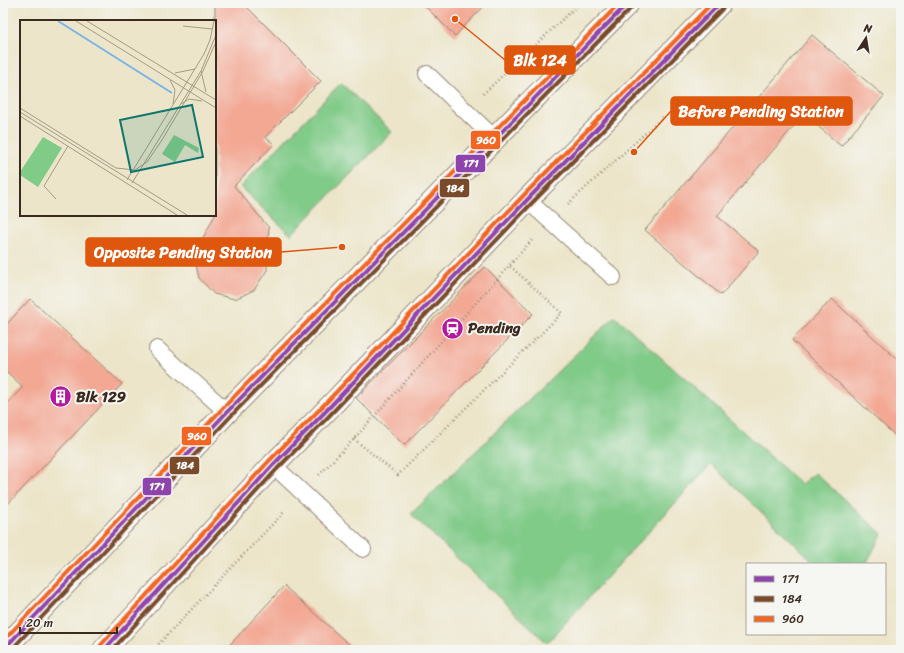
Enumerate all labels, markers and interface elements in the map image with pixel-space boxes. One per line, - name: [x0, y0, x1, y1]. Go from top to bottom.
- north arrow: [846, 18, 886, 58]
- text: N: [861, 18, 874, 39]
- inset map: [20, 20, 216, 216]
- callout: Blk 124: [505, 46, 575, 74]
- text: Blk 124: [513, 46, 567, 75]
- callout: Before Pending Station: [671, 97, 852, 125]
- text: Before Pending Station: [678, 97, 844, 126]
- line badge: 960: [470, 130, 501, 150]
- text: 960: [476, 131, 496, 150]
- line badge: 171: [455, 154, 486, 173]
- text: 171: [463, 154, 479, 173]
- line badge: 184: [439, 178, 470, 198]
- text: 184: [446, 179, 464, 198]
- callout: Opposite Pending Station: [86, 238, 281, 266]
- text: Opposite Pending Station: [93, 238, 272, 267]
- station icon: Pending: [439, 315, 465, 341]
- place label: Pending: [468, 315, 521, 341]
- building icon: Blk 129: [48, 384, 74, 410]
- place label: Blk 129: [76, 384, 126, 410]
- line badge: 960: [181, 426, 212, 446]
- text: 960: [187, 427, 207, 446]
- line badge: 184: [169, 456, 200, 475]
- text: 184: [176, 456, 194, 475]
- line badge: 171: [142, 477, 172, 496]
- text: 171: [149, 477, 165, 496]
- legend: [746, 563, 886, 635]
- text: 171: [782, 568, 799, 590]
- text: 184: [782, 588, 802, 610]
- text: 960: [782, 608, 804, 630]
- scale bar: [20, 609, 117, 635]
- text: 20 m: [26, 612, 53, 634]

